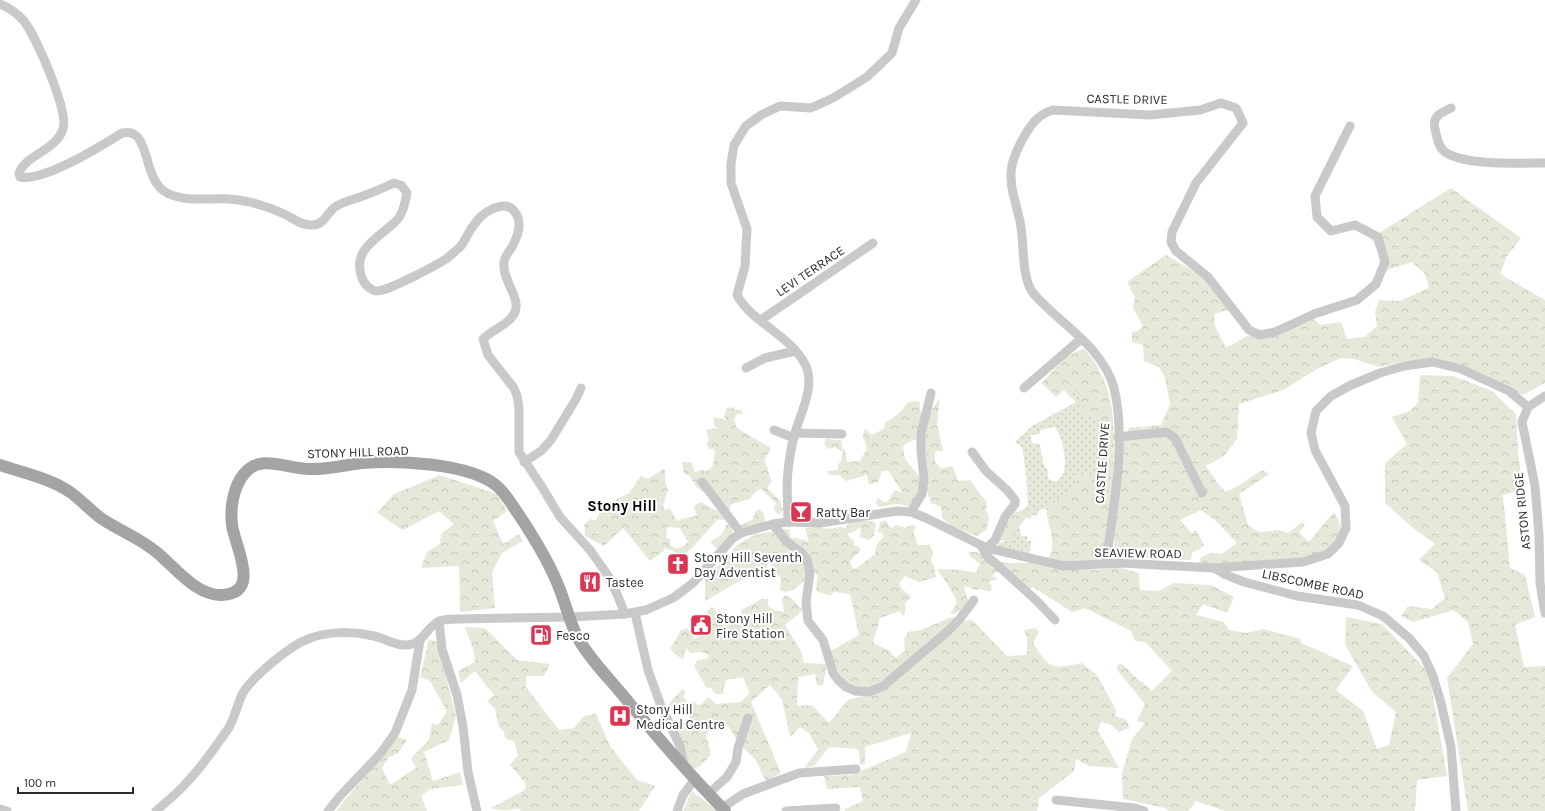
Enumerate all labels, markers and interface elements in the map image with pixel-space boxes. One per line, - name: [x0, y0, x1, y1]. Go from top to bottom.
- street label: CASTLE DRIVE: [1086, 91, 1168, 107]
- street label: LEVI TERRACE: [773, 242, 847, 300]
- street label: CASTLE DRIVE: [1092, 422, 1112, 504]
- street label: STONY HILL ROAD: [307, 443, 409, 461]
- street label: ASTON RIDGE: [1510, 471, 1534, 551]
- district label: Stony Hill: [587, 497, 657, 515]
- bar icon: Ratty Bar: [788, 499, 814, 525]
- place label: Ratty Bar: [816, 505, 870, 520]
- street label: SEAVIEW ROAD: [1094, 545, 1182, 561]
- place label: Stony Hill Seventh Day Adventist: [694, 550, 802, 580]
- church icon: Stony Hill Seventh Day Adventist: [665, 551, 691, 577]
- street label: LIBSCOMBE ROAD: [1261, 566, 1365, 602]
- restaurant icon: Tastee: [577, 569, 603, 595]
- place label: Tastee: [606, 575, 644, 590]
- place label: Stony Hill Fire Station: [716, 611, 785, 641]
- public building icon: Stony Hill Fire Station: [688, 612, 714, 638]
- fuel station icon: Fesco: [528, 622, 554, 648]
- place label: Fesco: [556, 628, 590, 643]
- place label: Stony Hill Medical Centre: [636, 702, 725, 732]
- hospital icon: Stony Hill Medical Centre: [607, 703, 633, 729]
- scale bar: [18, 769, 133, 795]
- text: 100 m: [24, 776, 56, 790]

